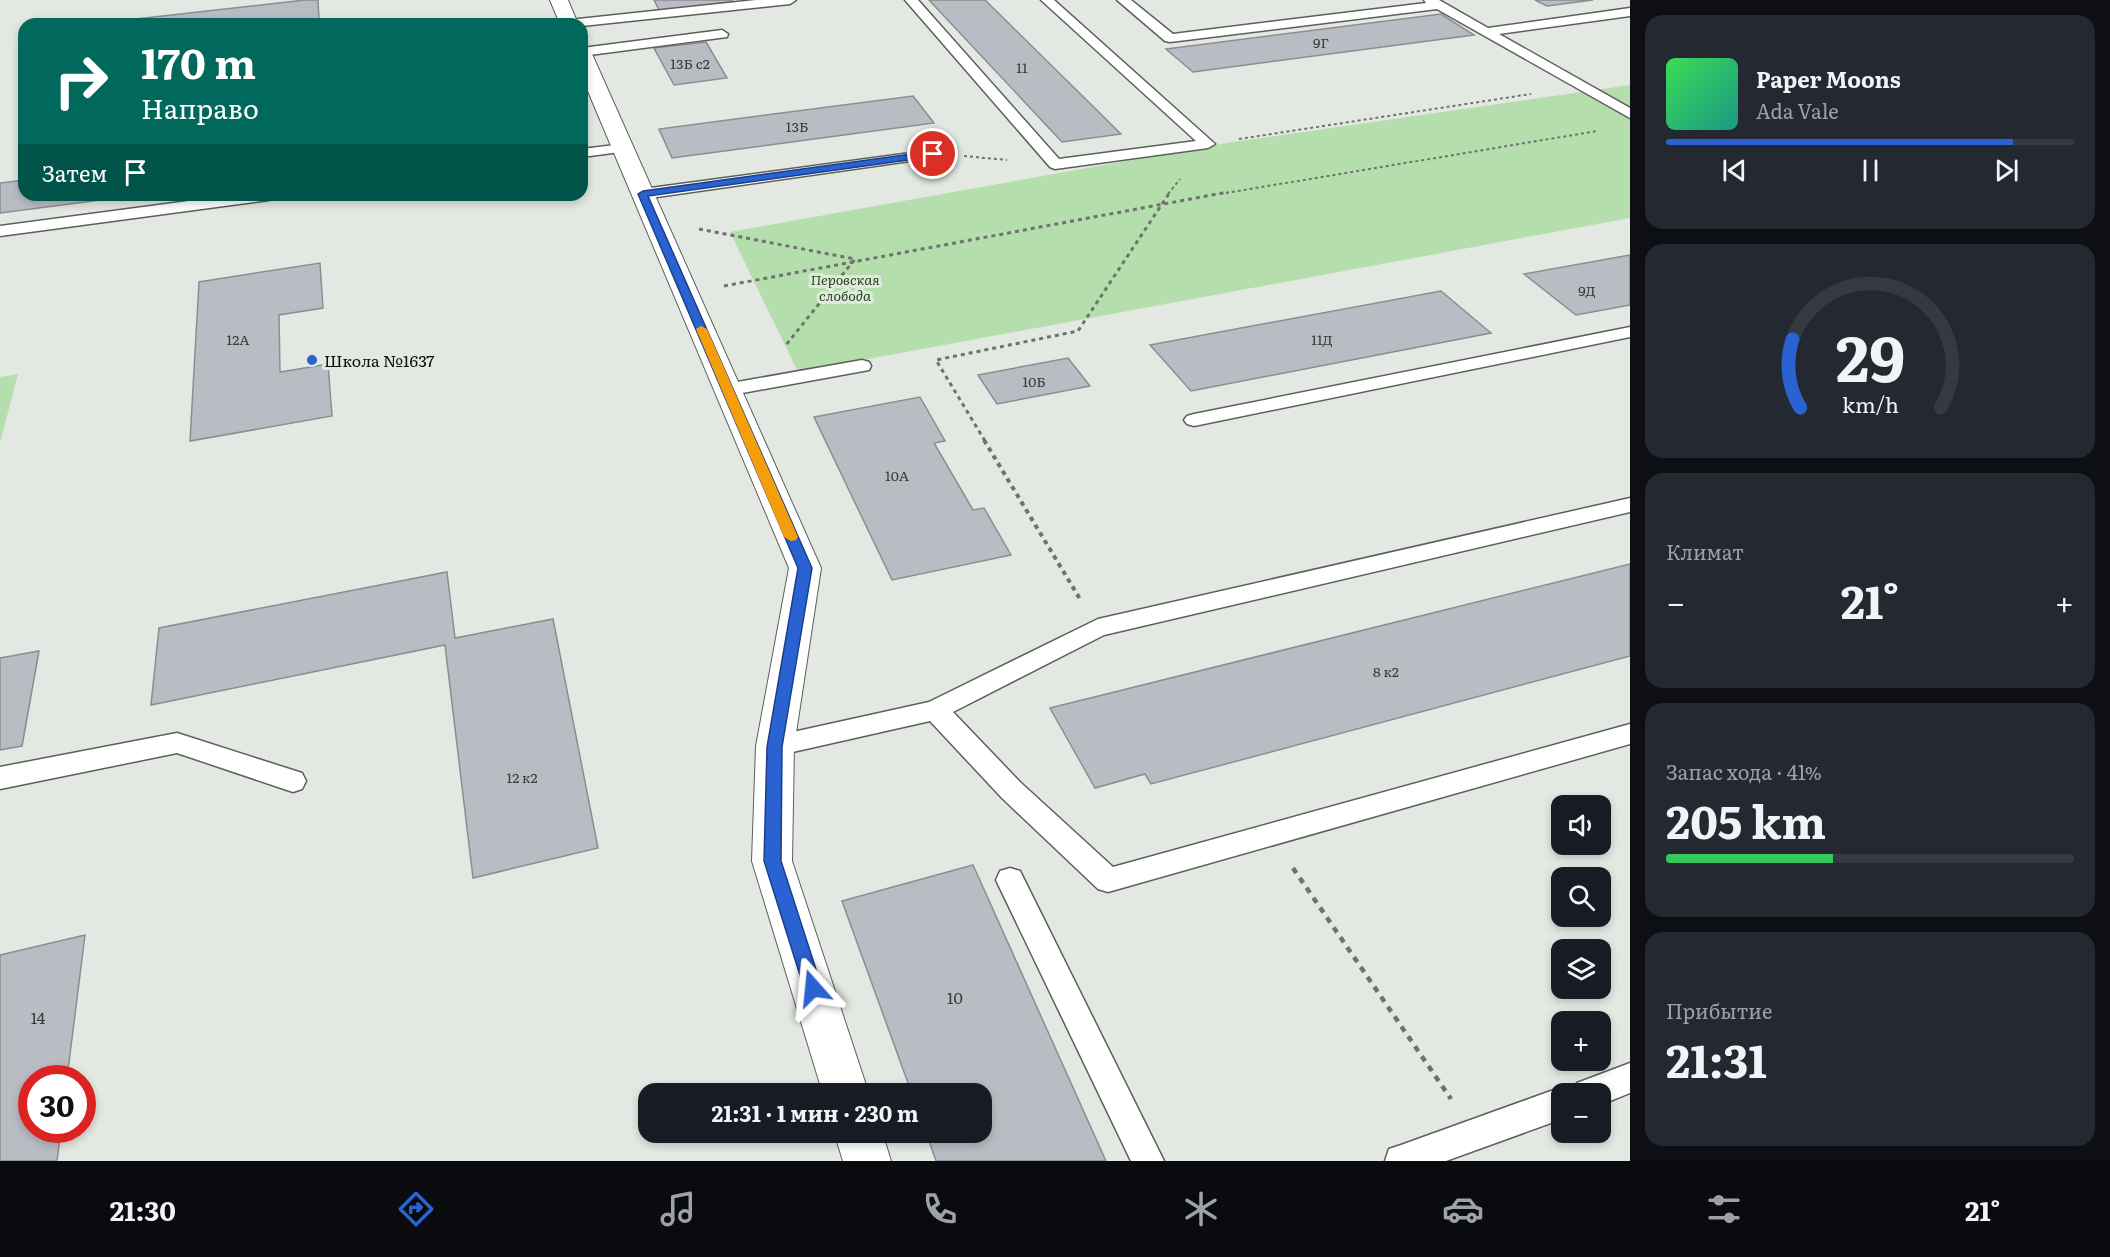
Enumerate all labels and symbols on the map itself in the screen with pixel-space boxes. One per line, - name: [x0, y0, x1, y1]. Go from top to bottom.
- house number: 9Г: [1313, 32, 1329, 52]
- house number: 13Б с2: [670, 53, 710, 73]
- house number: 11: [1016, 57, 1028, 77]
- house number: 13Б: [786, 116, 808, 136]
- pin: [907, 128, 958, 179]
- park label: Перовская слобода: [810, 269, 880, 305]
- house number: 9Д: [1578, 280, 1596, 300]
- house number: 12А: [226, 329, 250, 349]
- house number: 11Д: [1311, 329, 1333, 349]
- place label: Школа №1637: [324, 348, 434, 372]
- marker: Школа №1637: [305, 353, 319, 367]
- house number: 10Б: [1022, 371, 1046, 391]
- house number: 10А: [885, 465, 910, 485]
- house number: 8 к2: [1373, 661, 1399, 681]
- house number: 12 к2: [507, 767, 537, 787]
- position arrow: [781, 956, 845, 1020]
- house number: 10: [947, 985, 963, 1009]
- house number: 14: [31, 1005, 46, 1029]
- speed limit sign: 30: [18, 1065, 96, 1143]

